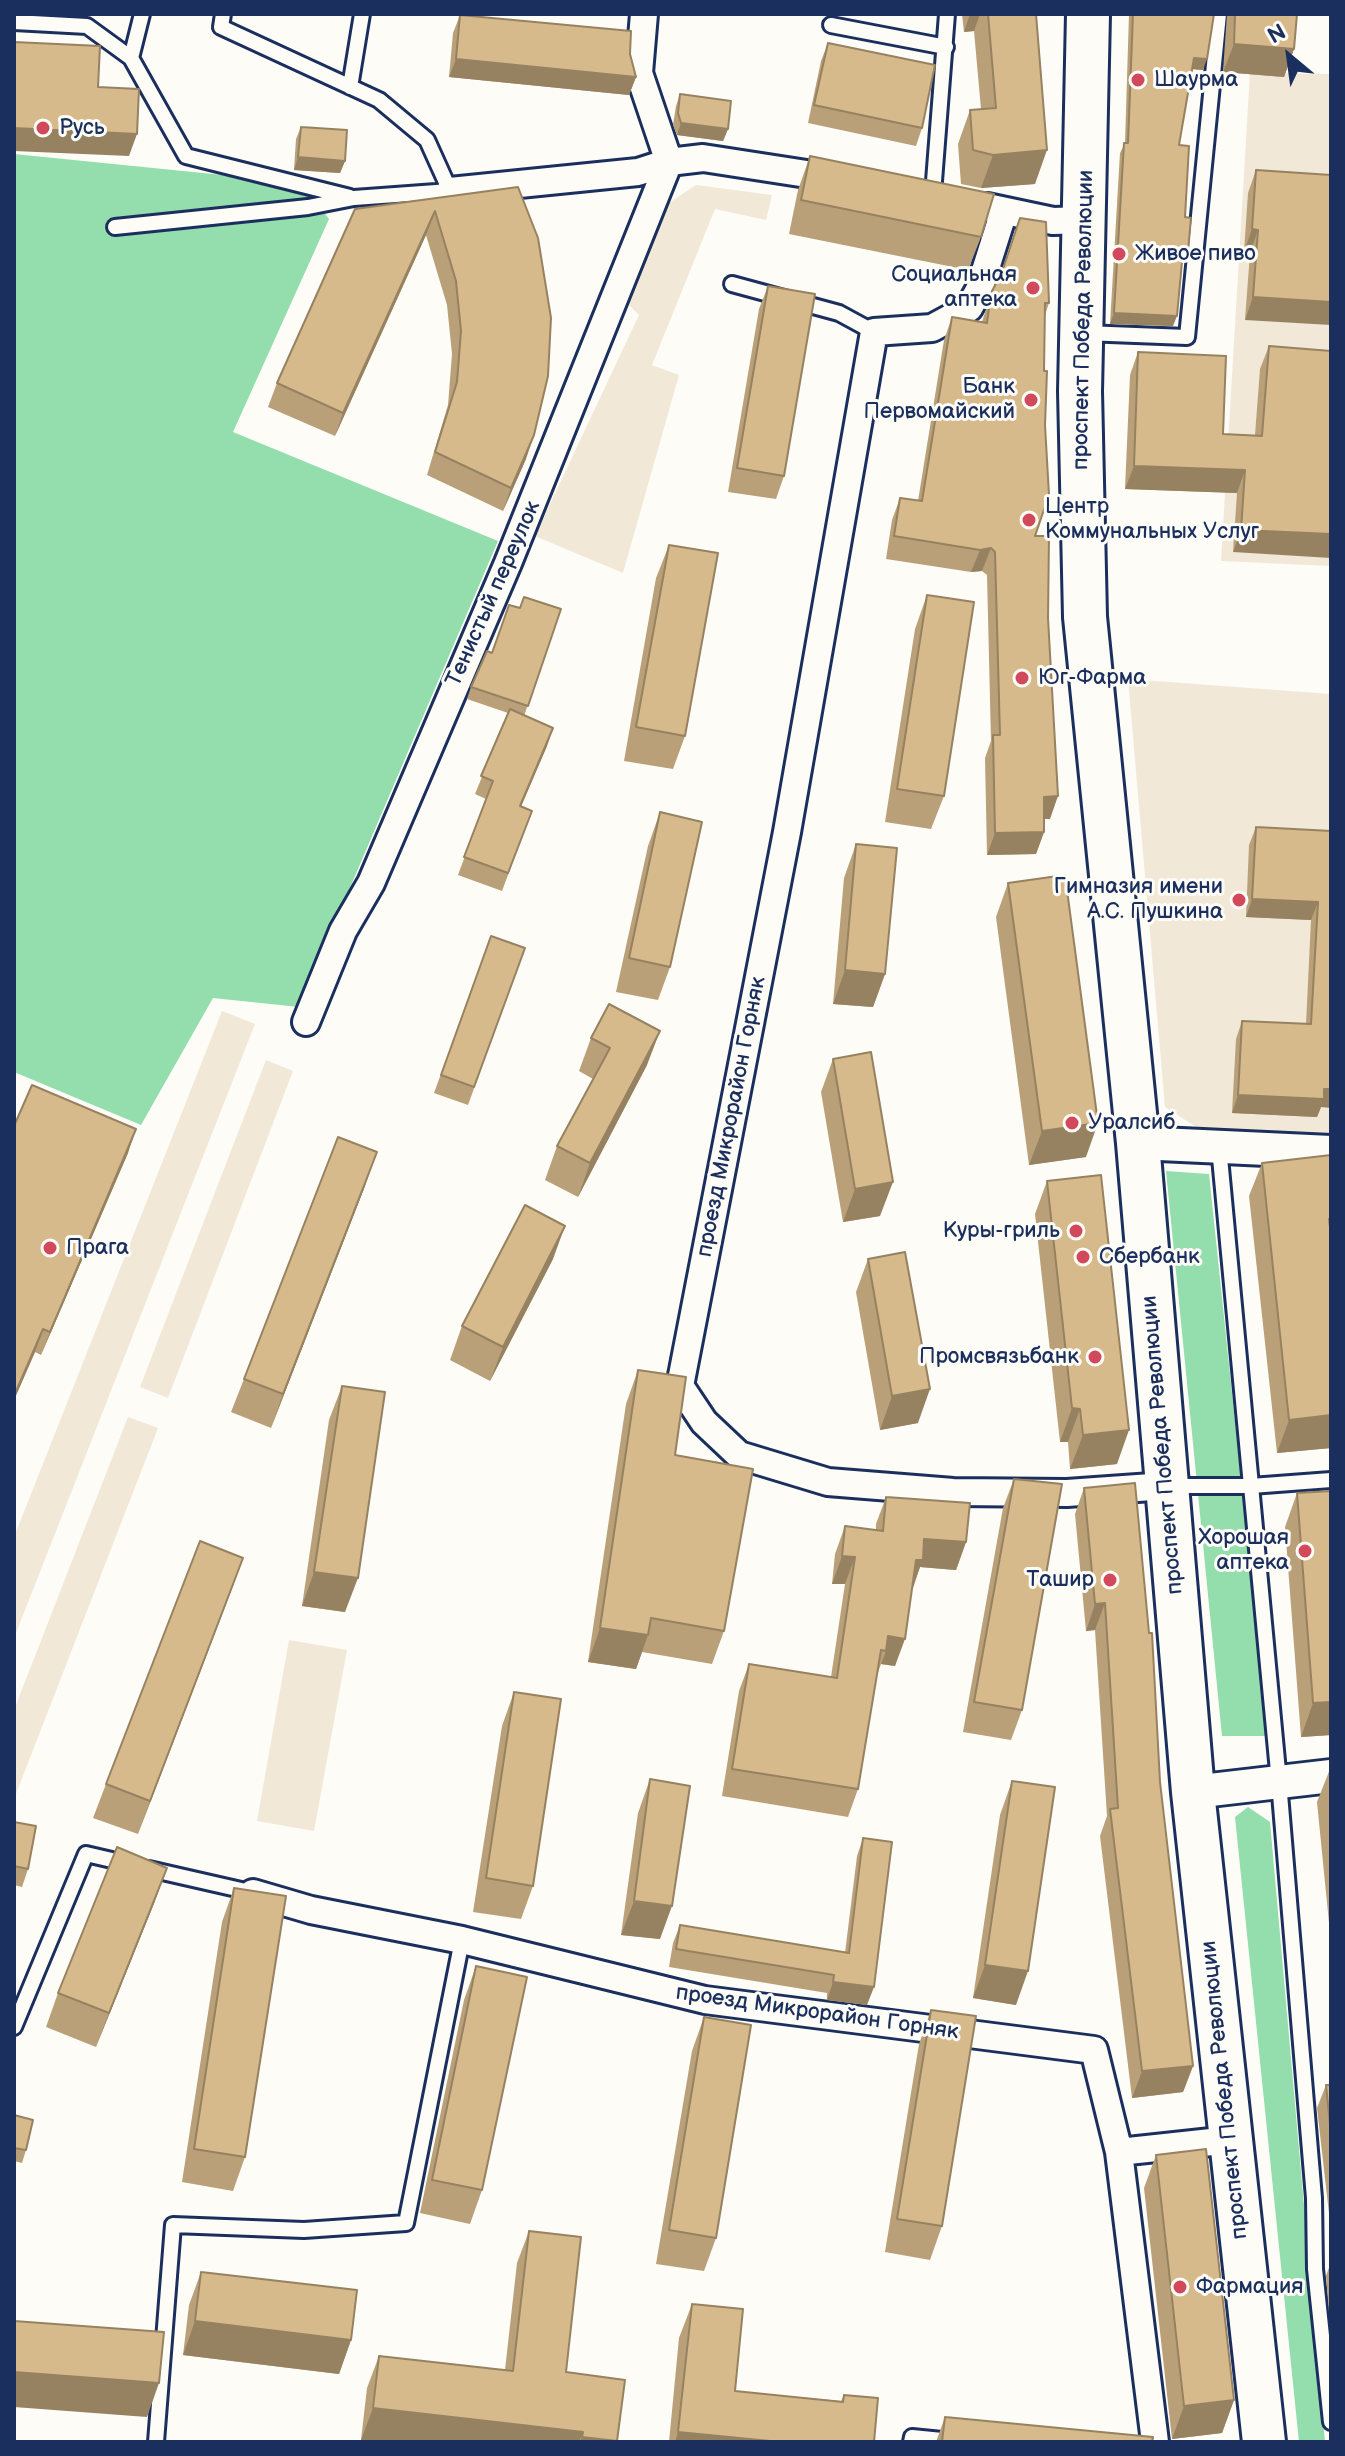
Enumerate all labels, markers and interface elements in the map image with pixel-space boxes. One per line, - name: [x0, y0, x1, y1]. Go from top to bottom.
- north arrow: [1249, 16, 1329, 96]
- text: N: [1263, 19, 1291, 50]
- place label: Шаурма: [1154, 67, 1238, 93]
- marker: Шаурма: [1129, 71, 1147, 89]
- place label: Русь: [59, 115, 105, 141]
- marker: Русь: [34, 119, 52, 137]
- street label: проспект Победа Революции: [1068, 170, 1100, 470]
- place label: Живое пиво: [1135, 241, 1256, 267]
- marker: Живое пиво: [1110, 245, 1128, 263]
- place label: Социальная аптека: [891, 262, 1017, 314]
- marker: Социальная аптека: [1024, 279, 1042, 297]
- place label: Банк Первомайский: [863, 374, 1015, 426]
- marker: Банк Первомайский: [1022, 391, 1040, 409]
- place label: Центр Коммунальных Услуг: [1045, 494, 1259, 546]
- street label: Тенистый переулок: [441, 497, 547, 691]
- marker: Центр Коммунальных Услуг: [1020, 511, 1038, 529]
- place label: Юг-Фарма: [1038, 665, 1146, 691]
- marker: Юг-Фарма: [1013, 669, 1031, 687]
- place label: Гимназия имени А.С. Пушкина: [1054, 874, 1223, 926]
- marker: Гимназия имени А.С. Пушкина: [1230, 891, 1248, 909]
- street label: проезд Микрорайон Горняк: [692, 974, 772, 1260]
- place label: Уралсиб: [1088, 1110, 1175, 1136]
- marker: Уралсиб: [1063, 1114, 1081, 1132]
- place label: Куры-гриль: [943, 1218, 1060, 1244]
- marker: Куры-гриль: [1067, 1222, 1085, 1240]
- place label: Прага: [66, 1235, 129, 1261]
- marker: Прага: [41, 1239, 59, 1257]
- place label: Сбербанк: [1099, 1244, 1200, 1270]
- marker: Сбербанк: [1074, 1248, 1092, 1266]
- street label: проспект Победа Революции: [1137, 1294, 1189, 1596]
- place label: Промсвязьбанк: [919, 1344, 1079, 1370]
- marker: Промсвязьбанк: [1086, 1348, 1104, 1366]
- place label: Хорошая аптека: [1198, 1525, 1289, 1576]
- marker: Хорошая аптека: [1296, 1542, 1314, 1560]
- place label: Ташир: [1027, 1567, 1094, 1593]
- marker: Ташир: [1101, 1571, 1119, 1589]
- street label: проспект Победа Революции: [1196, 1939, 1254, 2241]
- street label: проезд Микрорайон Горняк: [674, 1980, 960, 2046]
- place label: Фармация: [1196, 2274, 1303, 2300]
- marker: Фармация: [1171, 2278, 1189, 2296]

